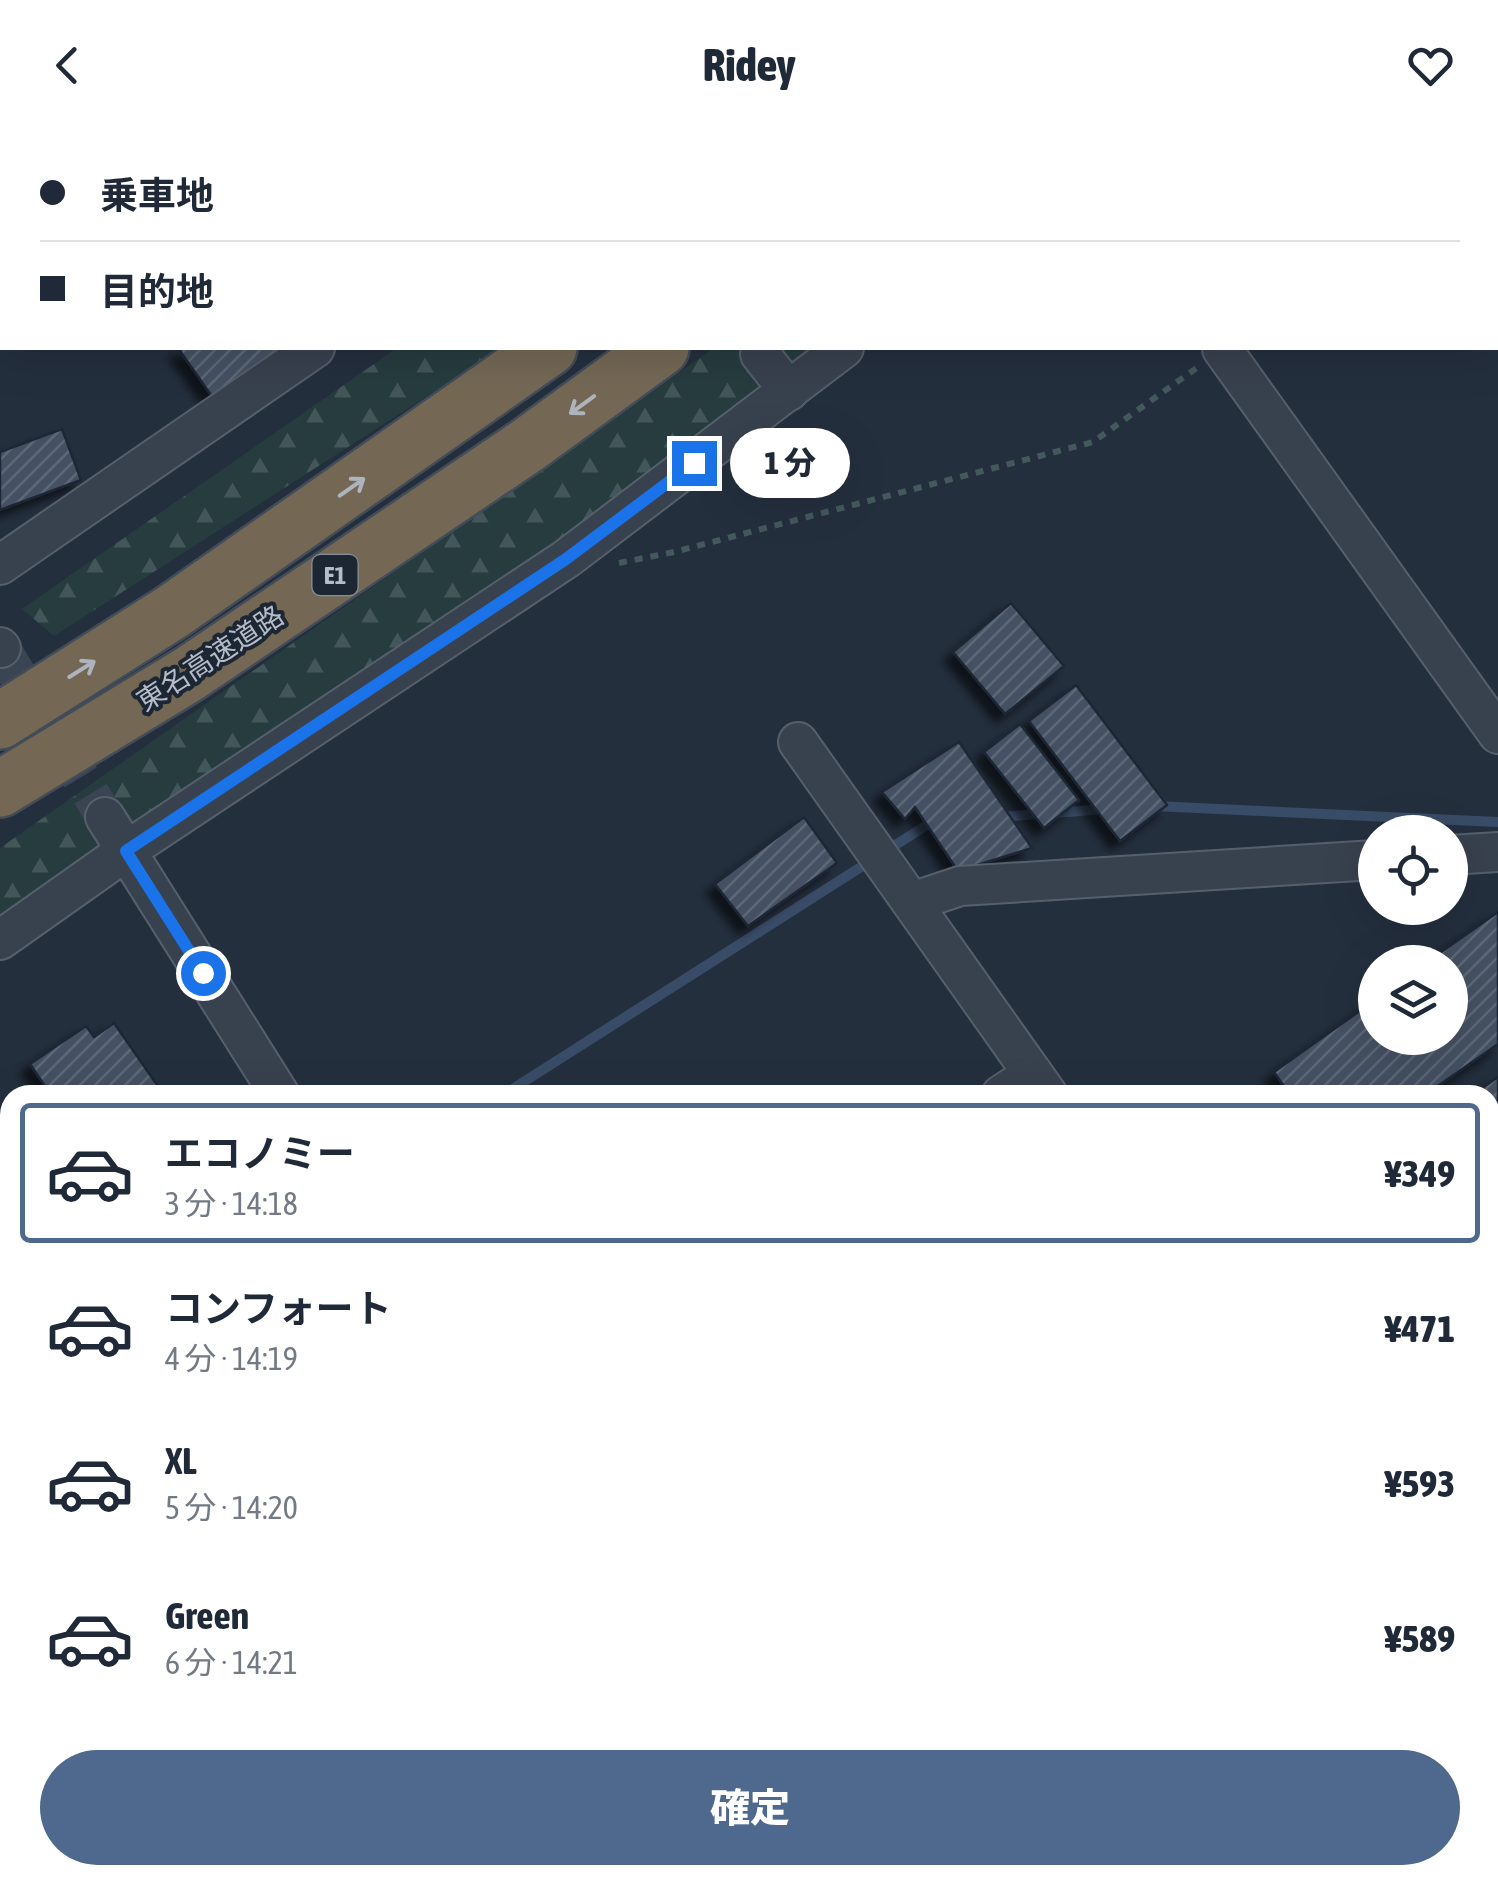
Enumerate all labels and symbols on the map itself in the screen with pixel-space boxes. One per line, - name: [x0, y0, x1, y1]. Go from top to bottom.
- one-way arrow: [569, 395, 596, 416]
- callout: 1 分: [729, 428, 849, 498]
- route end: [672, 441, 717, 486]
- one-way arrow: [337, 477, 365, 498]
- road number: E1: [312, 555, 358, 595]
- street label: 東名高速道路: [131, 599, 289, 717]
- one-way arrow: [67, 658, 96, 679]
- route start: [181, 951, 226, 996]

